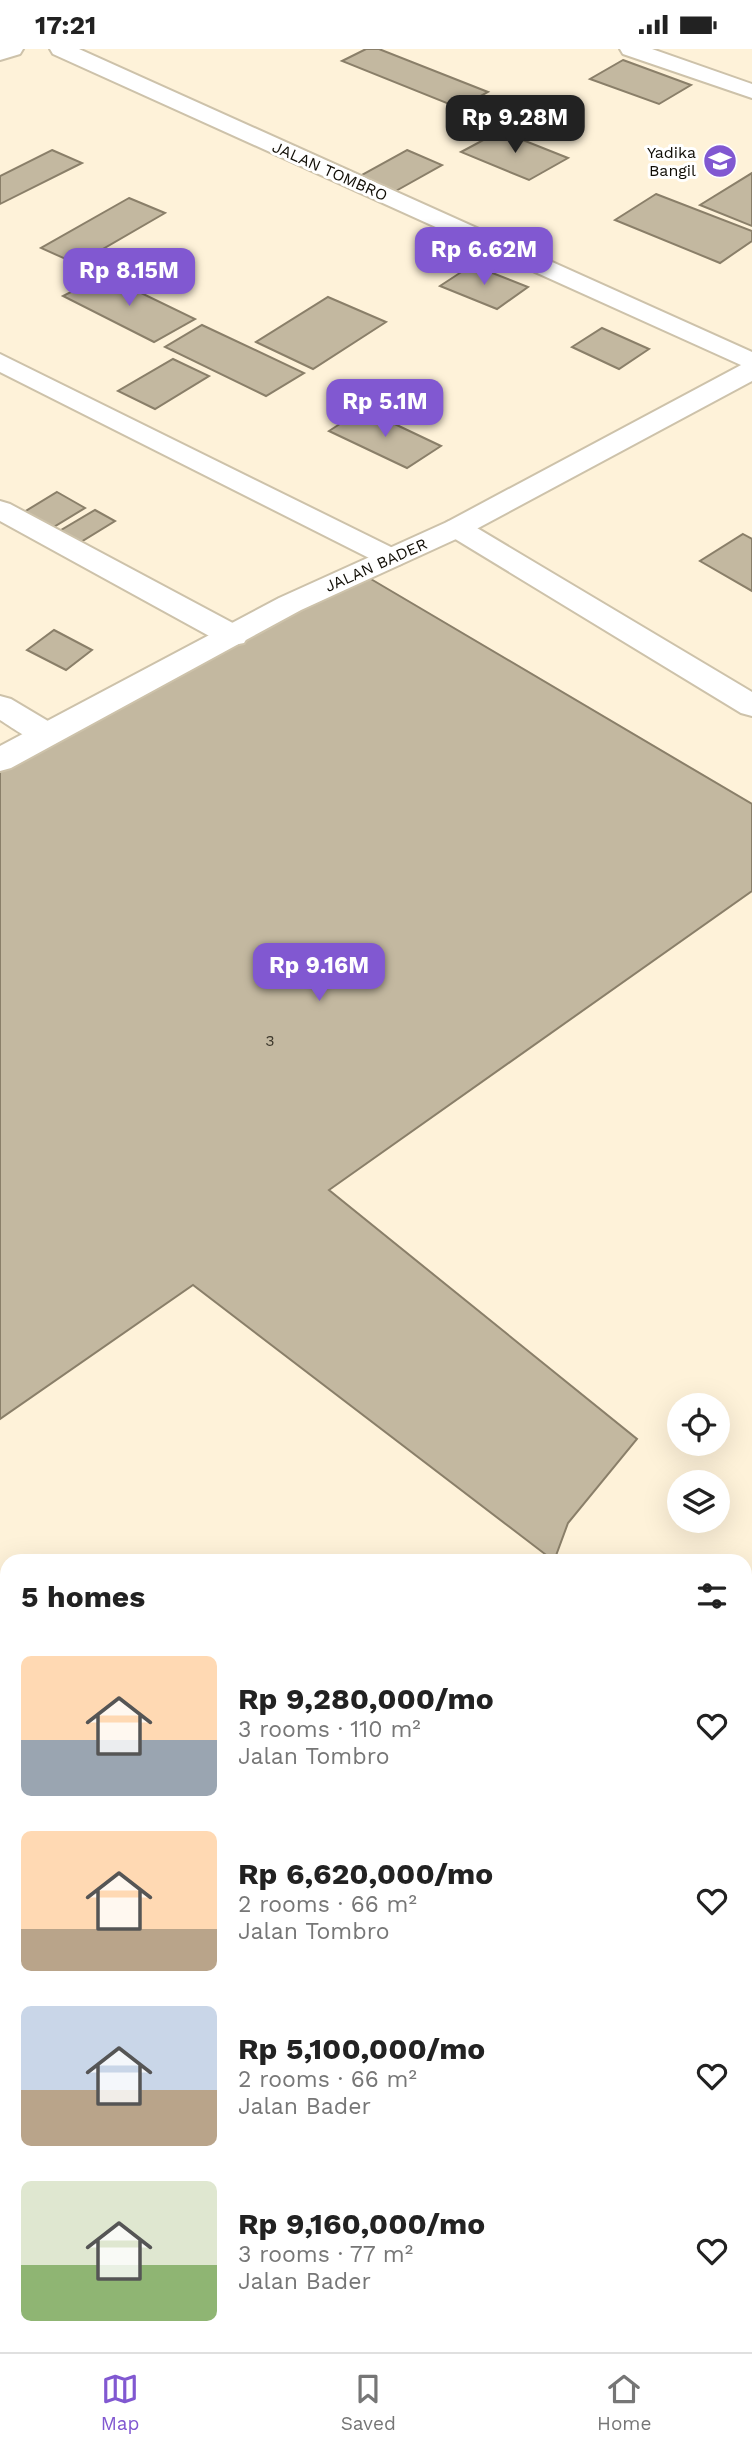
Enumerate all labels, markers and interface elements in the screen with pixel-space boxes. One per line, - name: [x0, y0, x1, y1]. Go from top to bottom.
- text: 17:21: [35, 10, 96, 40]
- pin: Rp 9.28M: [443, 95, 587, 155]
- text: Rp 9.28M: [462, 104, 568, 131]
- street label: JALAN TOMBRO: [269, 137, 391, 205]
- school or university icon: Yadika Bangil: [701, 142, 739, 180]
- place label: Yadika Bangil: [647, 143, 696, 180]
- pin: Rp 6.62M: [412, 227, 556, 287]
- text: Rp 6.62M: [431, 236, 537, 263]
- pin: Rp 8.15M: [57, 249, 201, 308]
- text: Rp 8.15M: [79, 257, 179, 284]
- pin: Rp 5.1M: [320, 379, 450, 439]
- text: Rp 5.1M: [342, 388, 428, 415]
- street label: JALAN BADER: [322, 534, 430, 596]
- pin: Rp 9.16M: [247, 943, 391, 1003]
- text: Rp 9.16M: [269, 952, 369, 979]
- house number: 3: [265, 1031, 275, 1050]
- map controls: [667, 1393, 730, 1533]
- button: locate: [667, 1393, 730, 1456]
- button: layers: [667, 1470, 730, 1533]
- icon: filters: [693, 1577, 731, 1615]
- text: 5 homes: [21, 1579, 145, 1614]
- text: Rp 9,280,000/mo: [238, 1681, 494, 1716]
- icon: home: [77, 1684, 161, 1768]
- icon: heart: [693, 1707, 731, 1745]
- text: 3 rooms · 110 m²: [238, 1716, 421, 1743]
- text: Jalan Tombro: [238, 1743, 389, 1770]
- text: Rp 6,620,000/mo: [238, 1856, 493, 1891]
- icon: home: [77, 1859, 161, 1943]
- icon: heart: [693, 1882, 731, 1920]
- text: 2 rooms · 66 m²: [238, 1891, 417, 1918]
- text: Jalan Tombro: [238, 1918, 389, 1945]
- text: Rp 5,100,000/mo: [238, 2031, 485, 2066]
- icon: home: [77, 2034, 161, 2118]
- icon: heart: [693, 2057, 731, 2095]
- text: 2 rooms · 66 m²: [238, 2066, 417, 2093]
- text: Jalan Bader: [238, 2093, 371, 2120]
- text: Rp 9,160,000/mo: [238, 2206, 485, 2241]
- icon: home: [77, 2209, 161, 2293]
- icon: heart: [693, 2232, 731, 2270]
- text: 3 rooms · 77 m²: [238, 2241, 413, 2268]
- text: Jalan Bader: [238, 2268, 371, 2295]
- tab: Map: [101, 2370, 139, 2435]
- tab: Saved: [341, 2370, 396, 2435]
- tab: Home: [597, 2370, 651, 2435]

